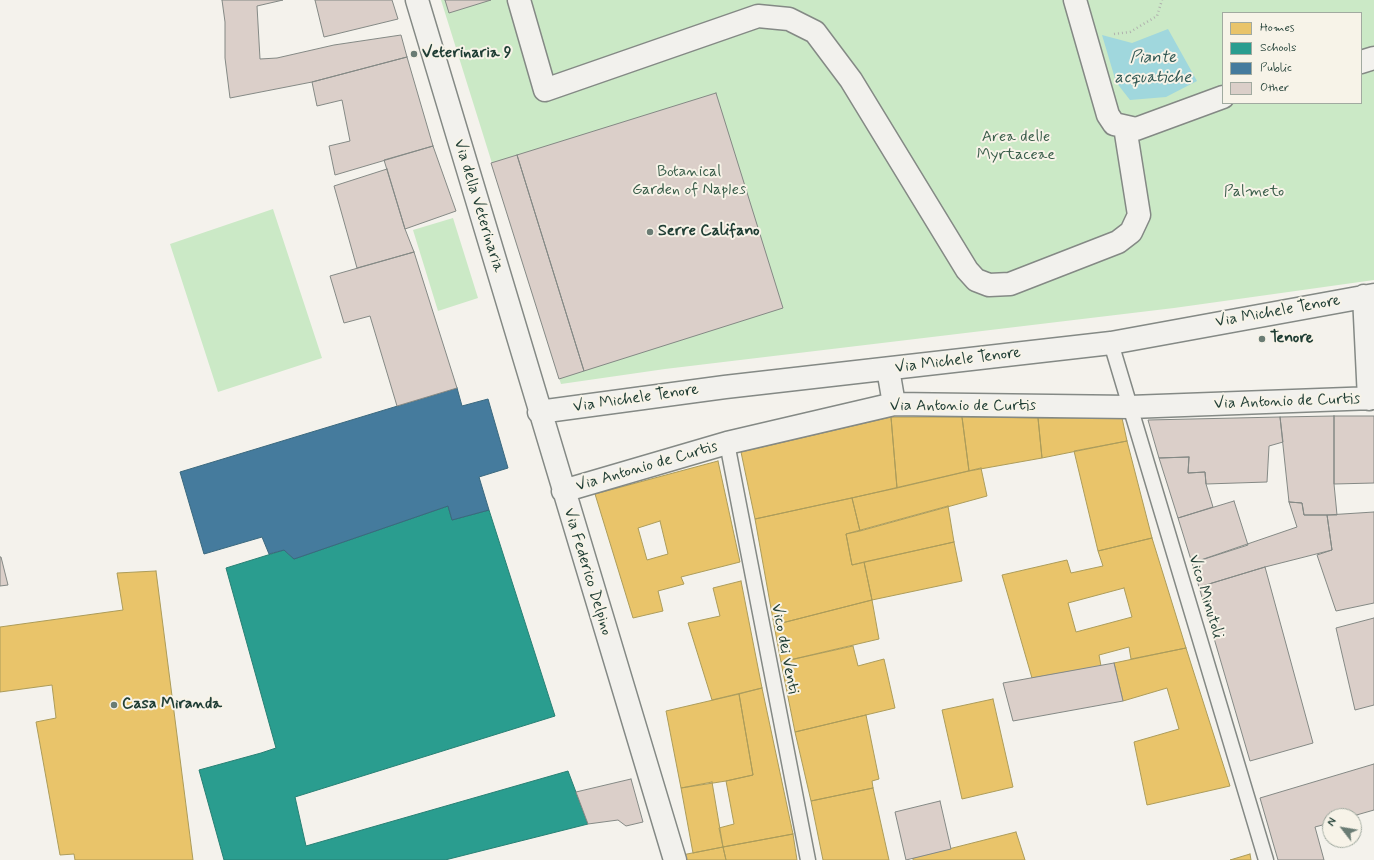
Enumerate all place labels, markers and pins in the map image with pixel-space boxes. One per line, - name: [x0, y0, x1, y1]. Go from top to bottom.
- place label: Veterinaria 9: [422, 44, 512, 64]
- marker: Veterinaria 9: [409, 49, 419, 59]
- place label: Serre Califano: [658, 222, 759, 242]
- marker: Serre Califano: [645, 227, 655, 237]
- place label: Tenore: [1270, 329, 1313, 349]
- marker: Tenore: [1257, 334, 1267, 344]
- place label: Casa Miranda: [122, 695, 222, 715]
- marker: Casa Miranda: [109, 700, 119, 710]

